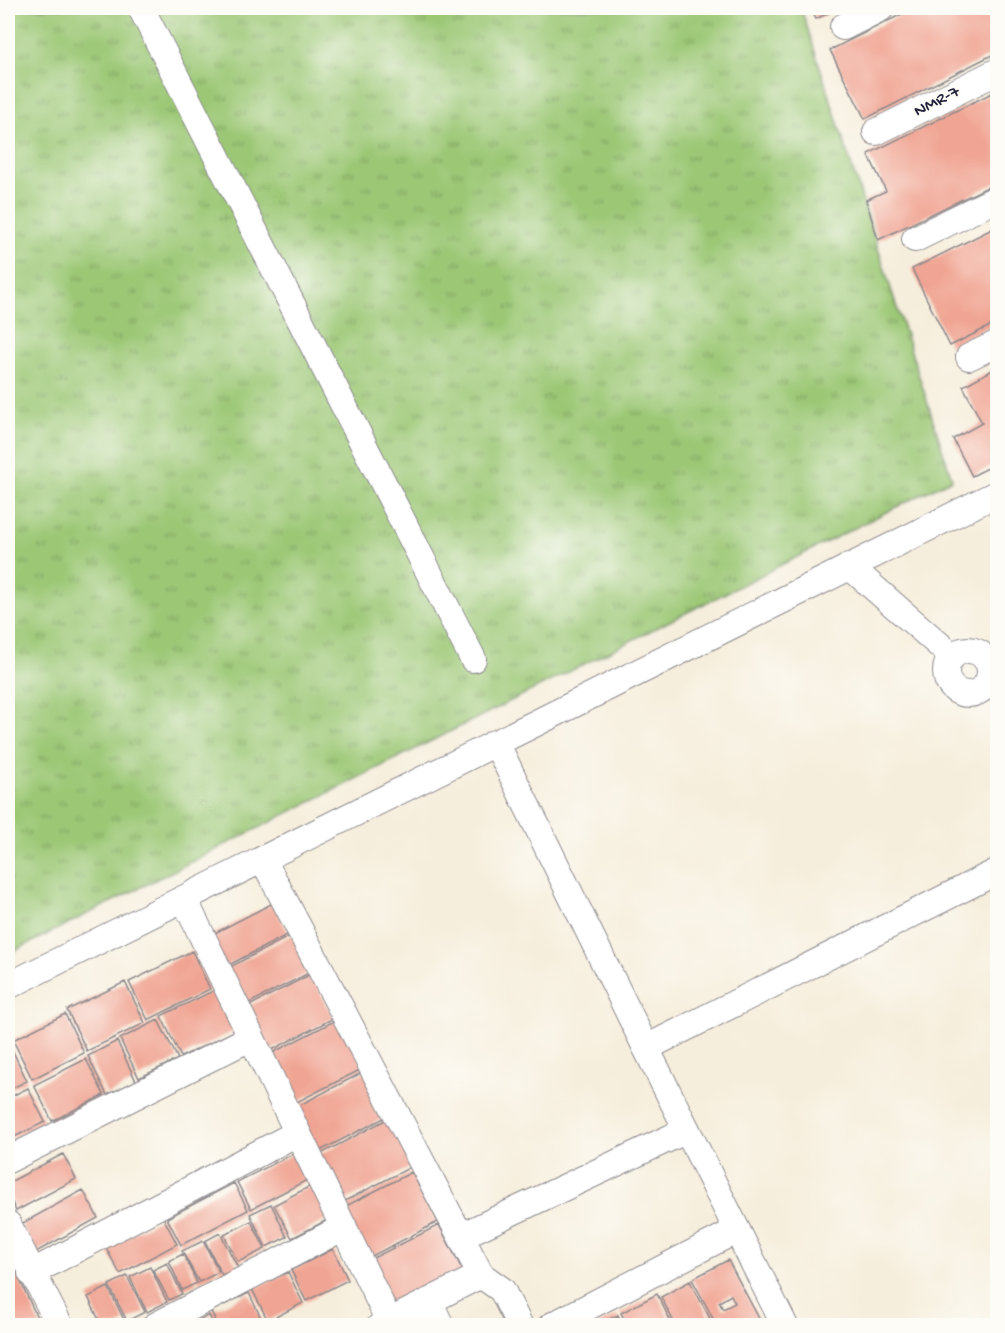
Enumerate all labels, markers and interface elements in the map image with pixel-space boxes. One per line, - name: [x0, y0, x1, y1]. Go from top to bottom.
- street label: NMR-7: [911, 81, 964, 122]

